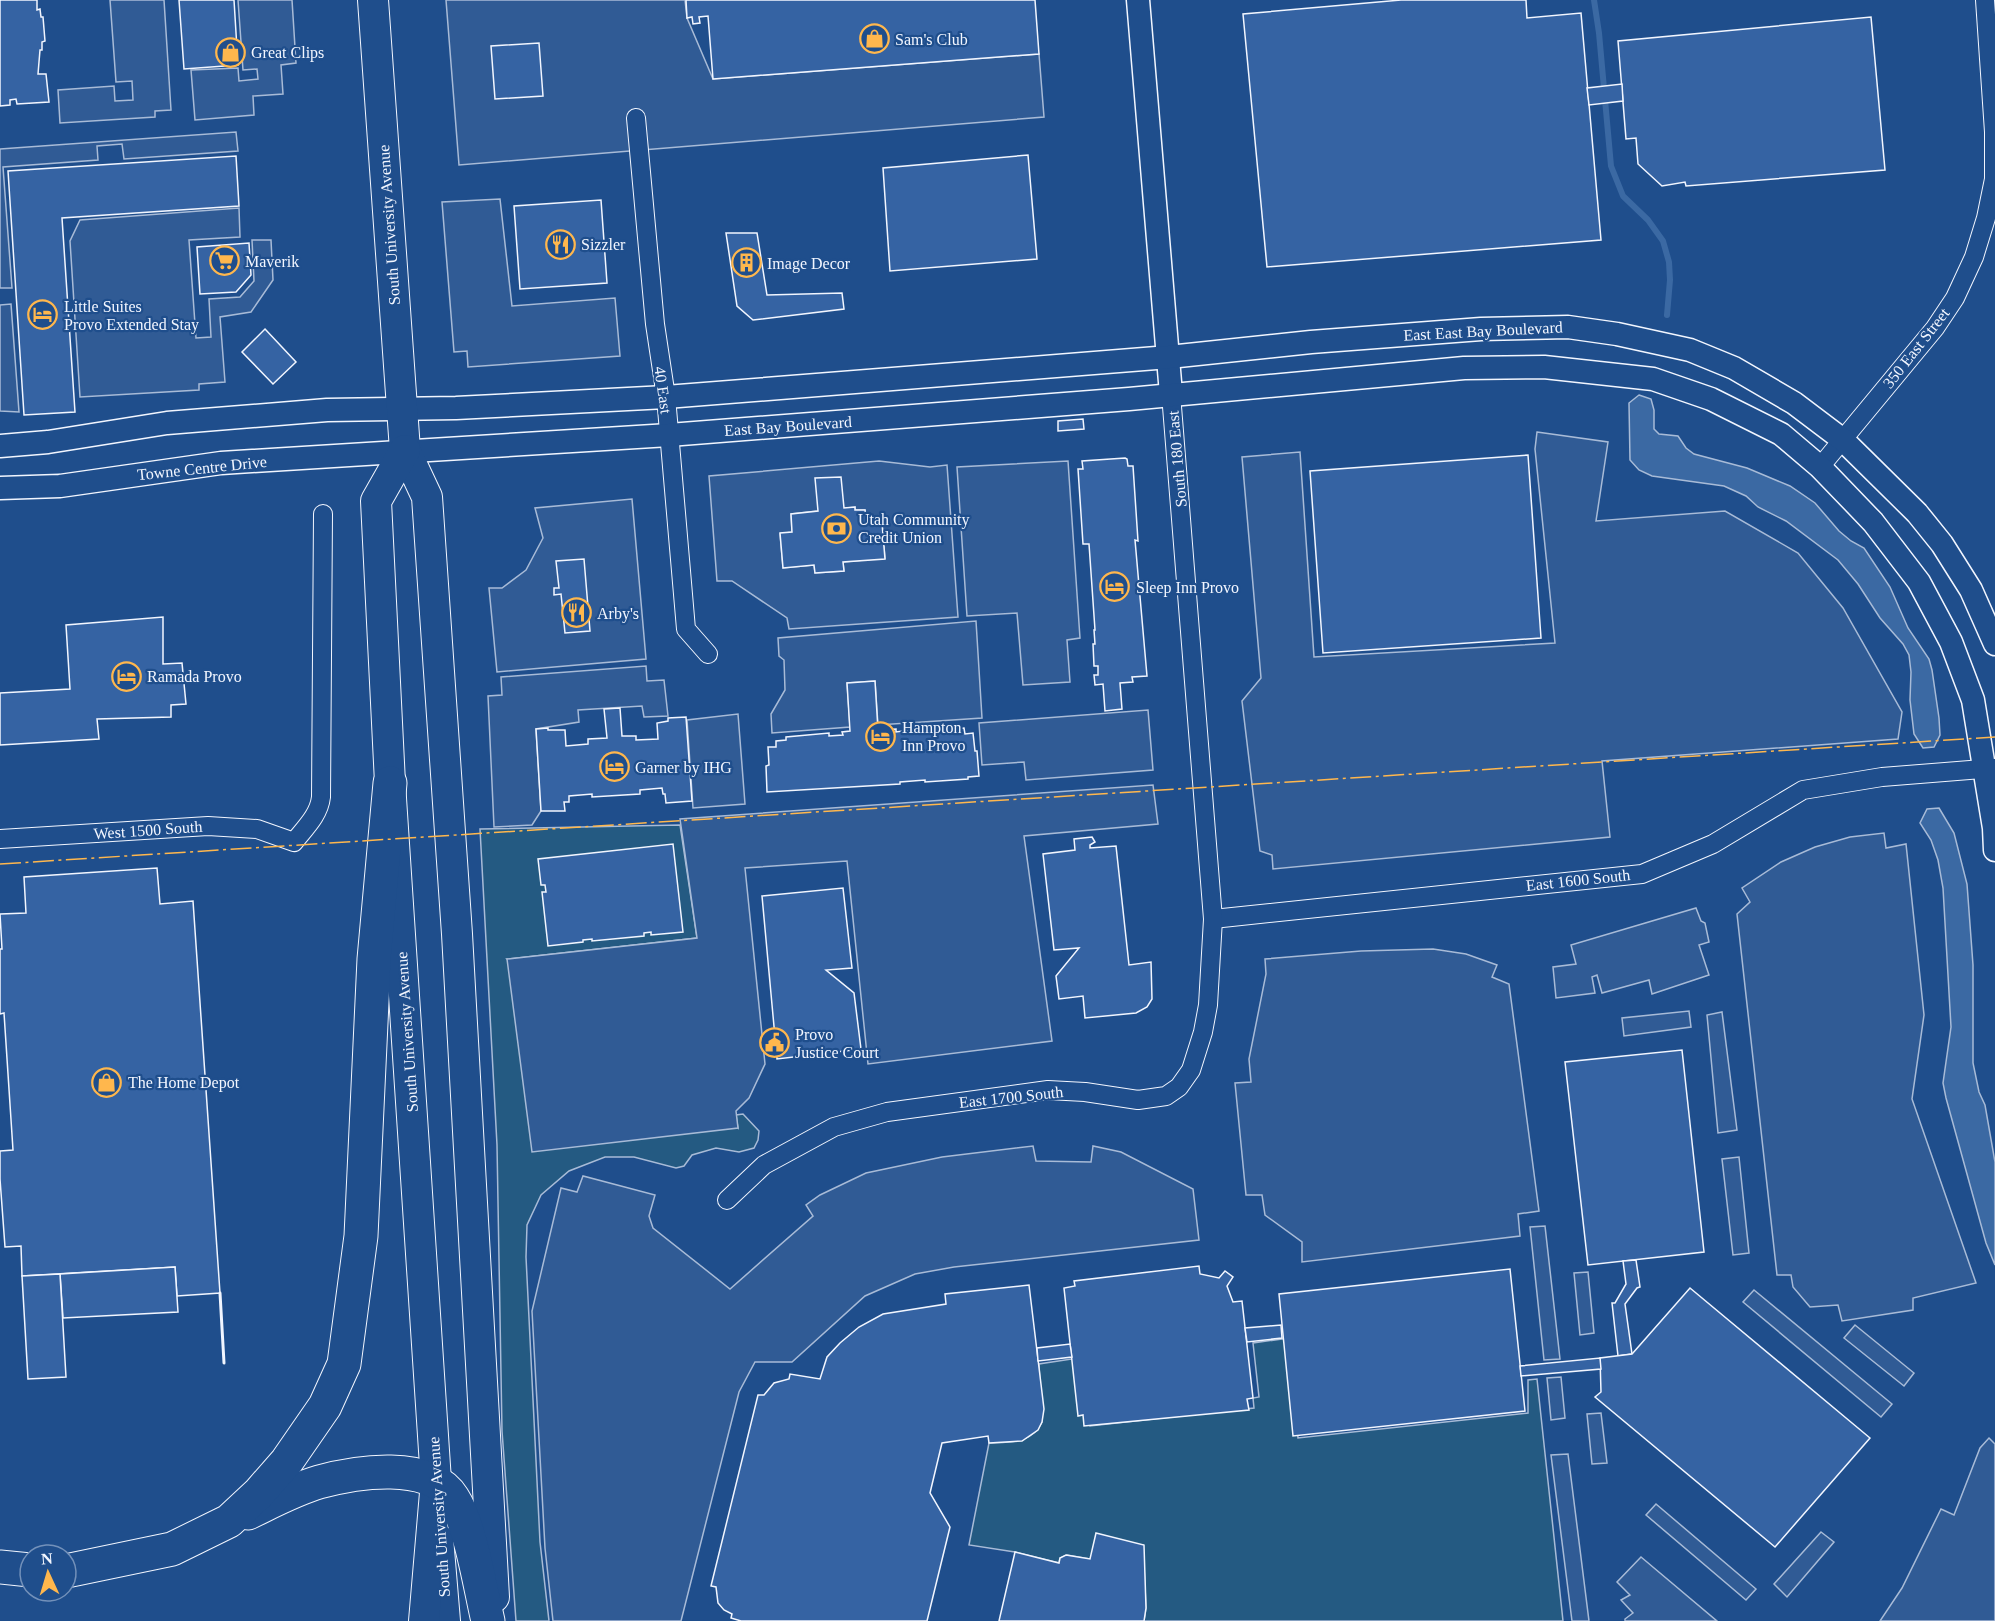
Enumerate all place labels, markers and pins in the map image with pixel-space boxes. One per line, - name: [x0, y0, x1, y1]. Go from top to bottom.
- shop icon: Sam's Club: [858, 23, 890, 55]
- place label: Sam's Club: [895, 31, 968, 48]
- shop icon: Great Clips: [214, 36, 246, 68]
- place label: Great Clips: [251, 44, 324, 62]
- restaurant icon: Sizzler: [544, 228, 576, 260]
- place label: Sizzler: [581, 236, 626, 253]
- supermarket icon: Maverik: [208, 245, 240, 277]
- building icon: Image Decor: [730, 247, 762, 279]
- place label: Maverik: [245, 253, 299, 270]
- place label: Image Decor: [767, 255, 851, 273]
- place label: Little Suites Provo Extended Stay: [64, 298, 199, 334]
- hotel icon: Little Suites Provo Extended Stay: [27, 299, 59, 331]
- place label: Utah Community Credit Union: [858, 511, 970, 546]
- bank icon: Utah Community Credit Union: [821, 512, 853, 544]
- hotel icon: Sleep Inn Provo: [1099, 571, 1131, 603]
- place label: Sleep Inn Provo: [1136, 579, 1239, 597]
- restaurant icon: Arby's: [560, 597, 592, 629]
- place label: Arby's: [597, 605, 639, 623]
- hotel icon: Ramada Provo: [110, 660, 142, 692]
- place label: Ramada Provo: [147, 668, 242, 685]
- place label: Hampton Inn Provo: [902, 719, 966, 754]
- hotel icon: Hampton Inn Provo: [865, 720, 897, 752]
- hotel icon: Garner by IHG: [598, 751, 630, 783]
- place label: Garner by IHG: [635, 759, 732, 777]
- place label: Provo Justice Court: [795, 1026, 880, 1061]
- public building icon: Provo Justice Court: [758, 1027, 790, 1059]
- shop icon: The Home Depot: [91, 1066, 123, 1098]
- place label: The Home Depot: [128, 1074, 240, 1092]

